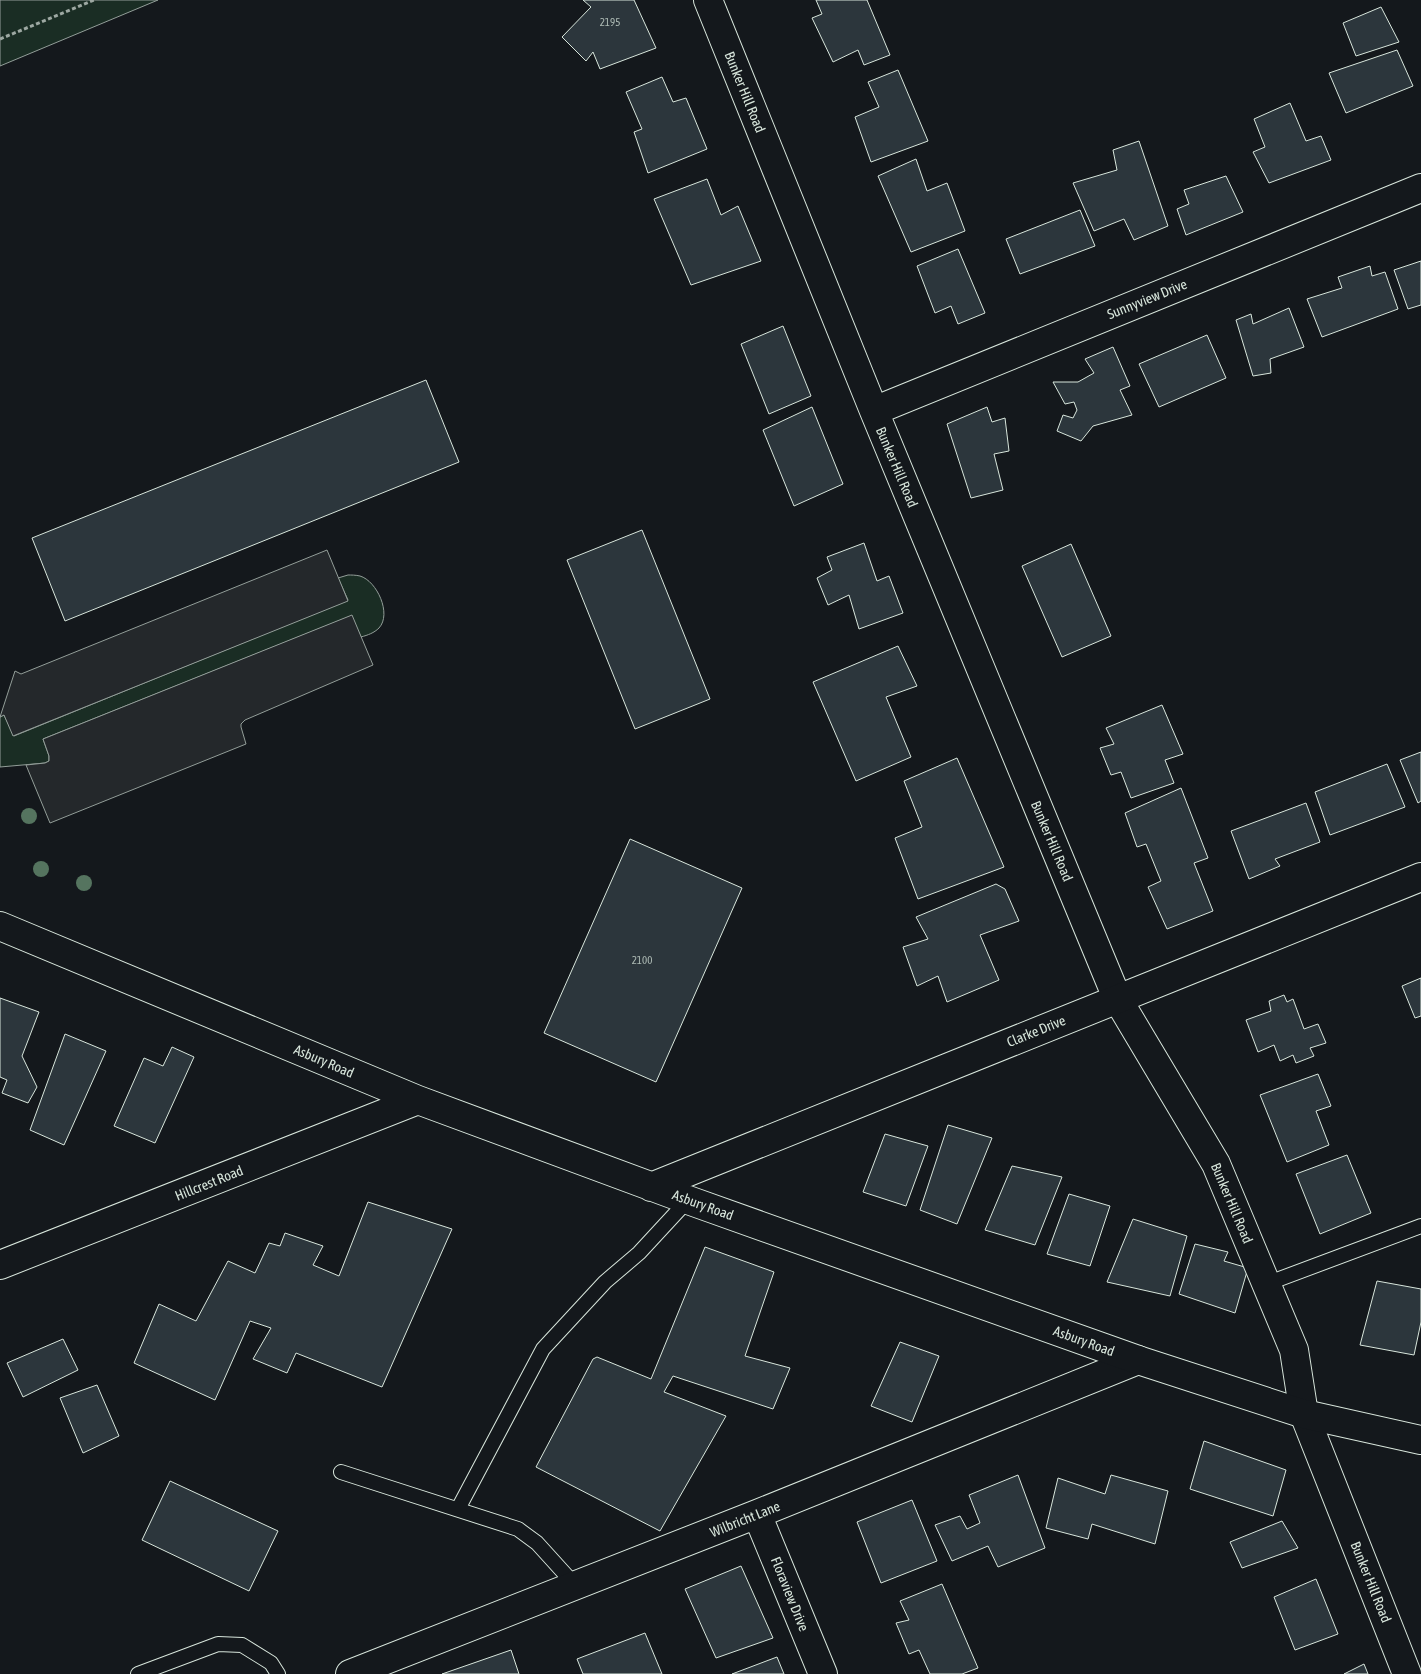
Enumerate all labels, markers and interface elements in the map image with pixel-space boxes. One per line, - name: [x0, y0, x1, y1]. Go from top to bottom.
- house number: 2195: [600, 16, 620, 28]
- street label: Bunker Hill Road: [721, 49, 769, 135]
- street label: Sunnyview Drive: [1105, 276, 1189, 322]
- street label: Bunker Hill Road: [873, 424, 921, 510]
- street label: Bunker Hill Road: [1028, 798, 1076, 884]
- house number: 2100: [632, 954, 652, 966]
- street label: Clarke Drive: [1004, 1012, 1068, 1050]
- street label: Asbury Road: [292, 1041, 356, 1081]
- street label: Bunker Hill Road: [1208, 1160, 1256, 1246]
- street label: Hillcrest Road: [173, 1162, 245, 1204]
- street label: Asbury Road: [670, 1187, 736, 1223]
- street label: Asbury Road: [1051, 1323, 1117, 1359]
- street label: Wilbricht Lane: [708, 1498, 782, 1540]
- street label: Bunker Hill Road: [1347, 1539, 1395, 1625]
- street label: Floraview Drive: [768, 1554, 812, 1634]

